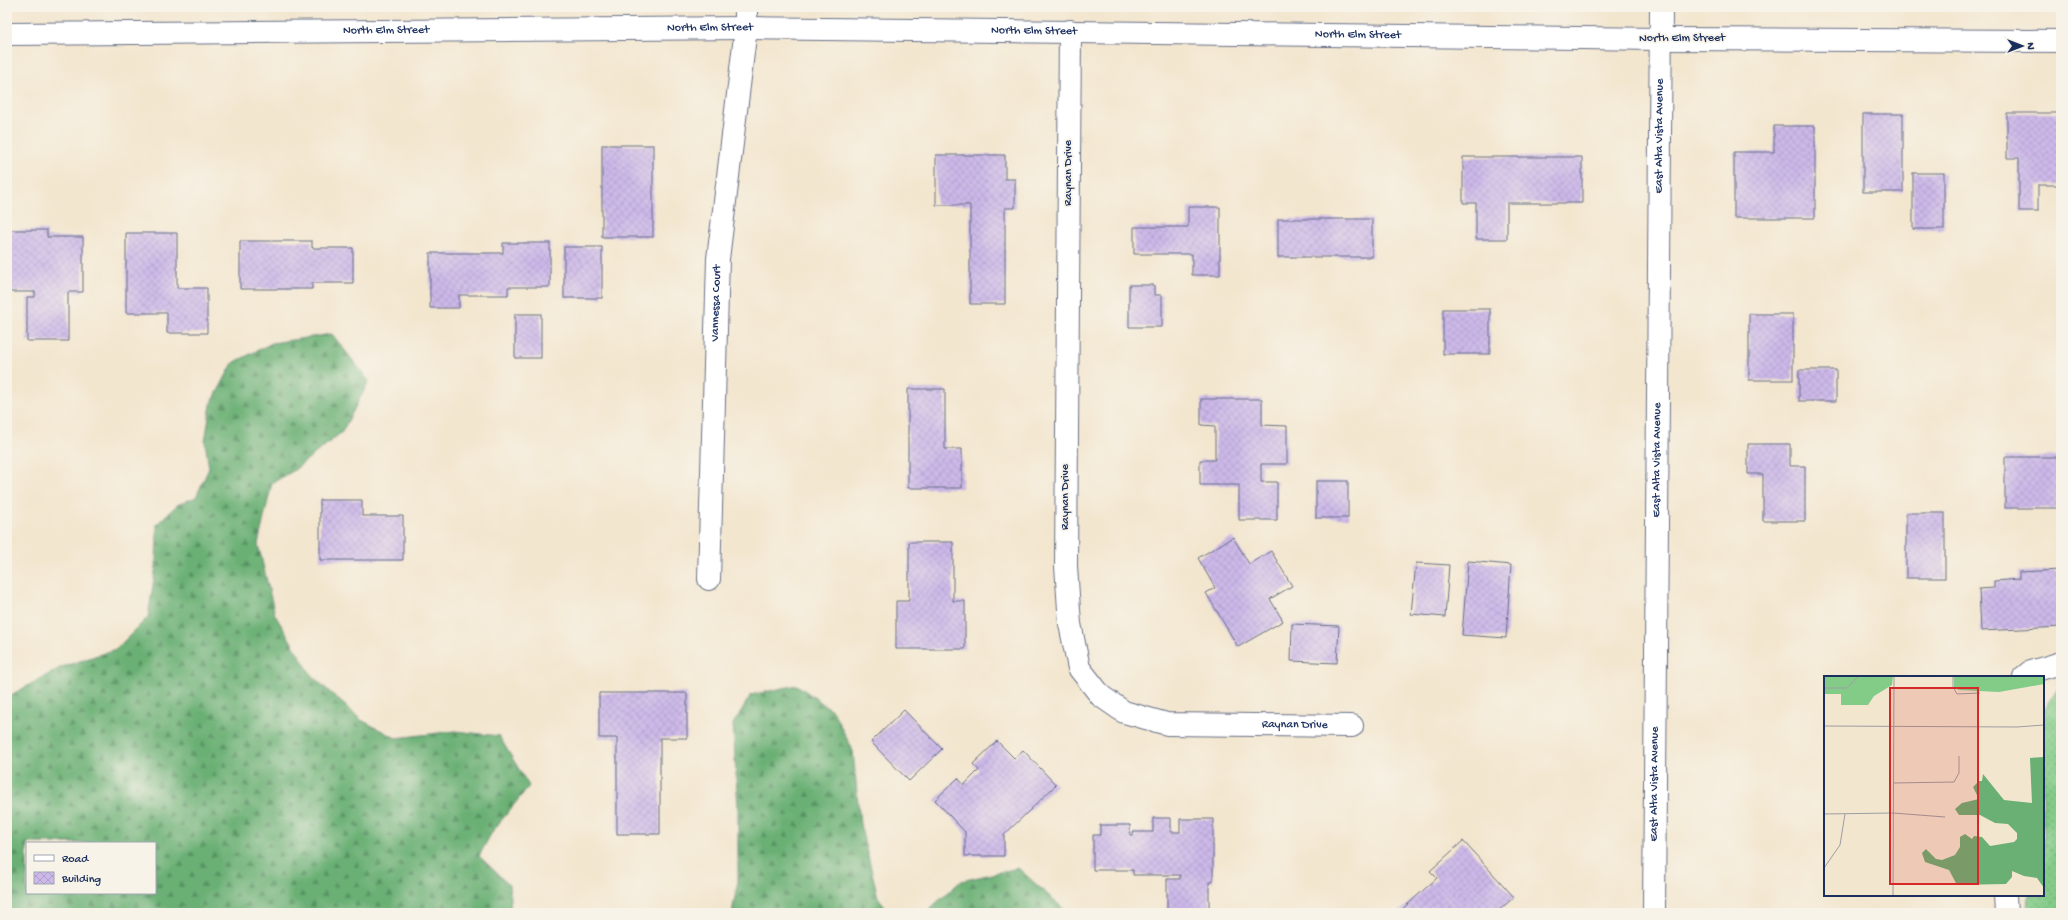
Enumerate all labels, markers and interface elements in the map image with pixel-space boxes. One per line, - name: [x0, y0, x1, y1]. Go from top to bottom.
- street label: North Elm Street: [667, 21, 754, 36]
- street label: North Elm Street: [343, 24, 430, 38]
- street label: North Elm Street: [991, 24, 1078, 39]
- north arrow: [2002, 26, 2042, 66]
- street label: North Elm Street: [1315, 28, 1402, 43]
- street label: North Elm Street: [1639, 32, 1726, 46]
- text: N: [2024, 42, 2036, 50]
- street label: East Alta Vista Avenue: [1653, 78, 1667, 193]
- street label: Raynan Drive: [1062, 139, 1076, 206]
- street label: Vannessa Court: [709, 263, 725, 343]
- street label: East Alta Vista Avenue: [1650, 402, 1665, 517]
- street label: Raynan Drive: [1059, 463, 1073, 530]
- inset map: [1824, 676, 2044, 896]
- street label: Raynan Drive: [1262, 718, 1329, 733]
- street label: East Alta Vista Avenue: [1648, 726, 1662, 841]
- legend: [26, 842, 156, 894]
- text: Road: [62, 853, 89, 867]
- text: Building: [61, 873, 101, 887]

